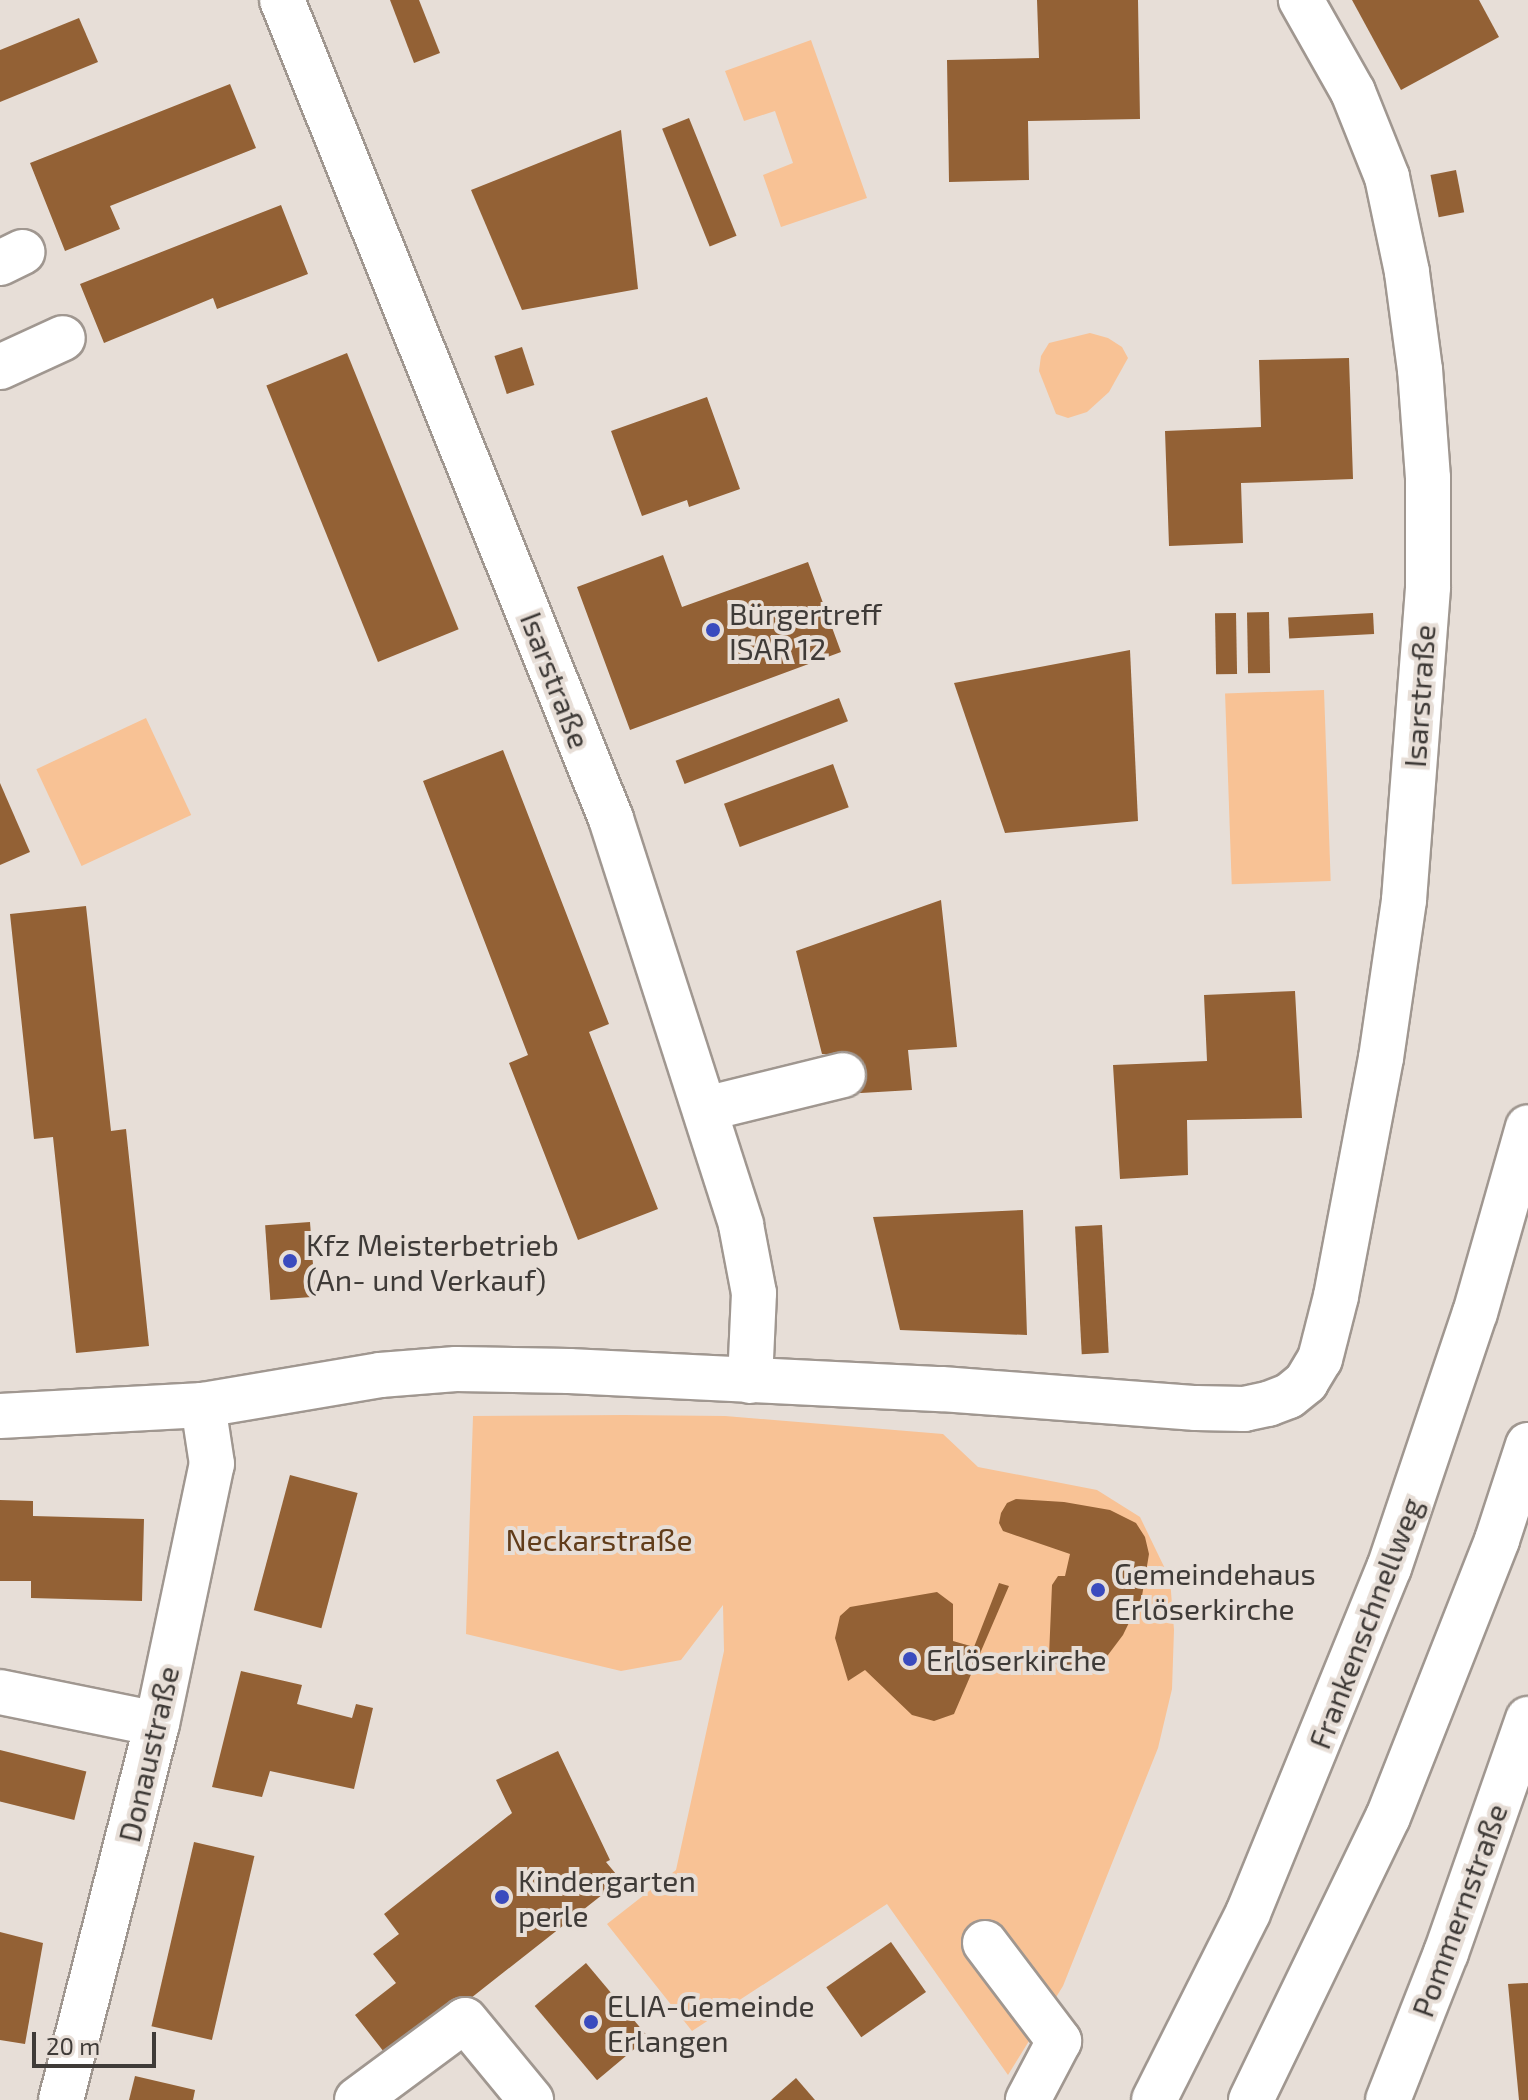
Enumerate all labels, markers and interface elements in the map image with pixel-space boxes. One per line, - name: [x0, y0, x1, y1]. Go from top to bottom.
- place label: Bürgertreff ISAR 12: [729, 595, 882, 666]
- street label: Isarstraße: [514, 607, 598, 753]
- marker: Bürgertreff ISAR 12: [704, 621, 722, 639]
- street label: Isarstraße: [1396, 623, 1442, 769]
- place label: Kfz Meisterbetrieb (An- und Verkauf): [306, 1226, 559, 1296]
- marker: Kfz Meisterbetrieb (An- und Verkauf): [281, 1252, 299, 1270]
- street label: Frankenschnellweg: [1301, 1493, 1429, 1753]
- park label: Neckarstraße: [505, 1521, 693, 1557]
- place label: Gemeindehaus Erlöserkirche: [1114, 1555, 1316, 1626]
- marker: Gemeindehaus Erlöserkirche: [1089, 1581, 1107, 1599]
- place label: Erlöserkirche: [926, 1641, 1107, 1677]
- marker: Erlöserkirche: [901, 1650, 919, 1668]
- street label: Donaustraße: [110, 1663, 186, 1845]
- street label: Pommernstraße: [1404, 1798, 1514, 2022]
- place label: Kindergarten perle: [518, 1862, 696, 1932]
- marker: Kindergarten perle: [493, 1888, 511, 1906]
- place label: ELIA-Gemeinde Erlangen: [607, 1987, 815, 2058]
- marker: ELIA-Gemeinde Erlangen: [582, 2013, 600, 2031]
- scale bar: [36, 2016, 160, 2066]
- text: 20 m: [46, 2031, 100, 2060]

